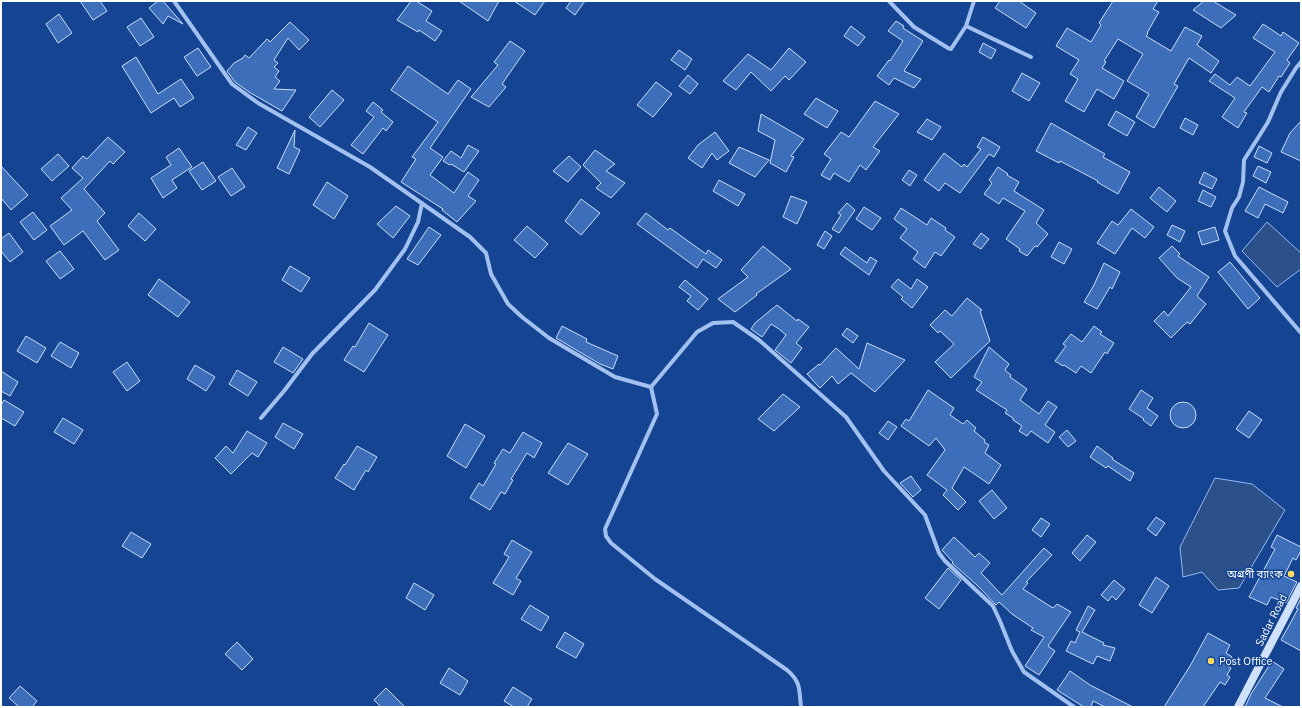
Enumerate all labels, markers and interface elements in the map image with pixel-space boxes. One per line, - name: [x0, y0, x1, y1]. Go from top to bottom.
- place label: অগ্রণী ব্যাংক: [1226, 567, 1283, 581]
- marker: অগ্রণী ব্যাংক: [1286, 569, 1296, 579]
- street label: Sadar Road: [1252, 592, 1290, 648]
- place label: Post Office: [1219, 654, 1272, 668]
- marker: Post Office: [1206, 656, 1216, 666]

